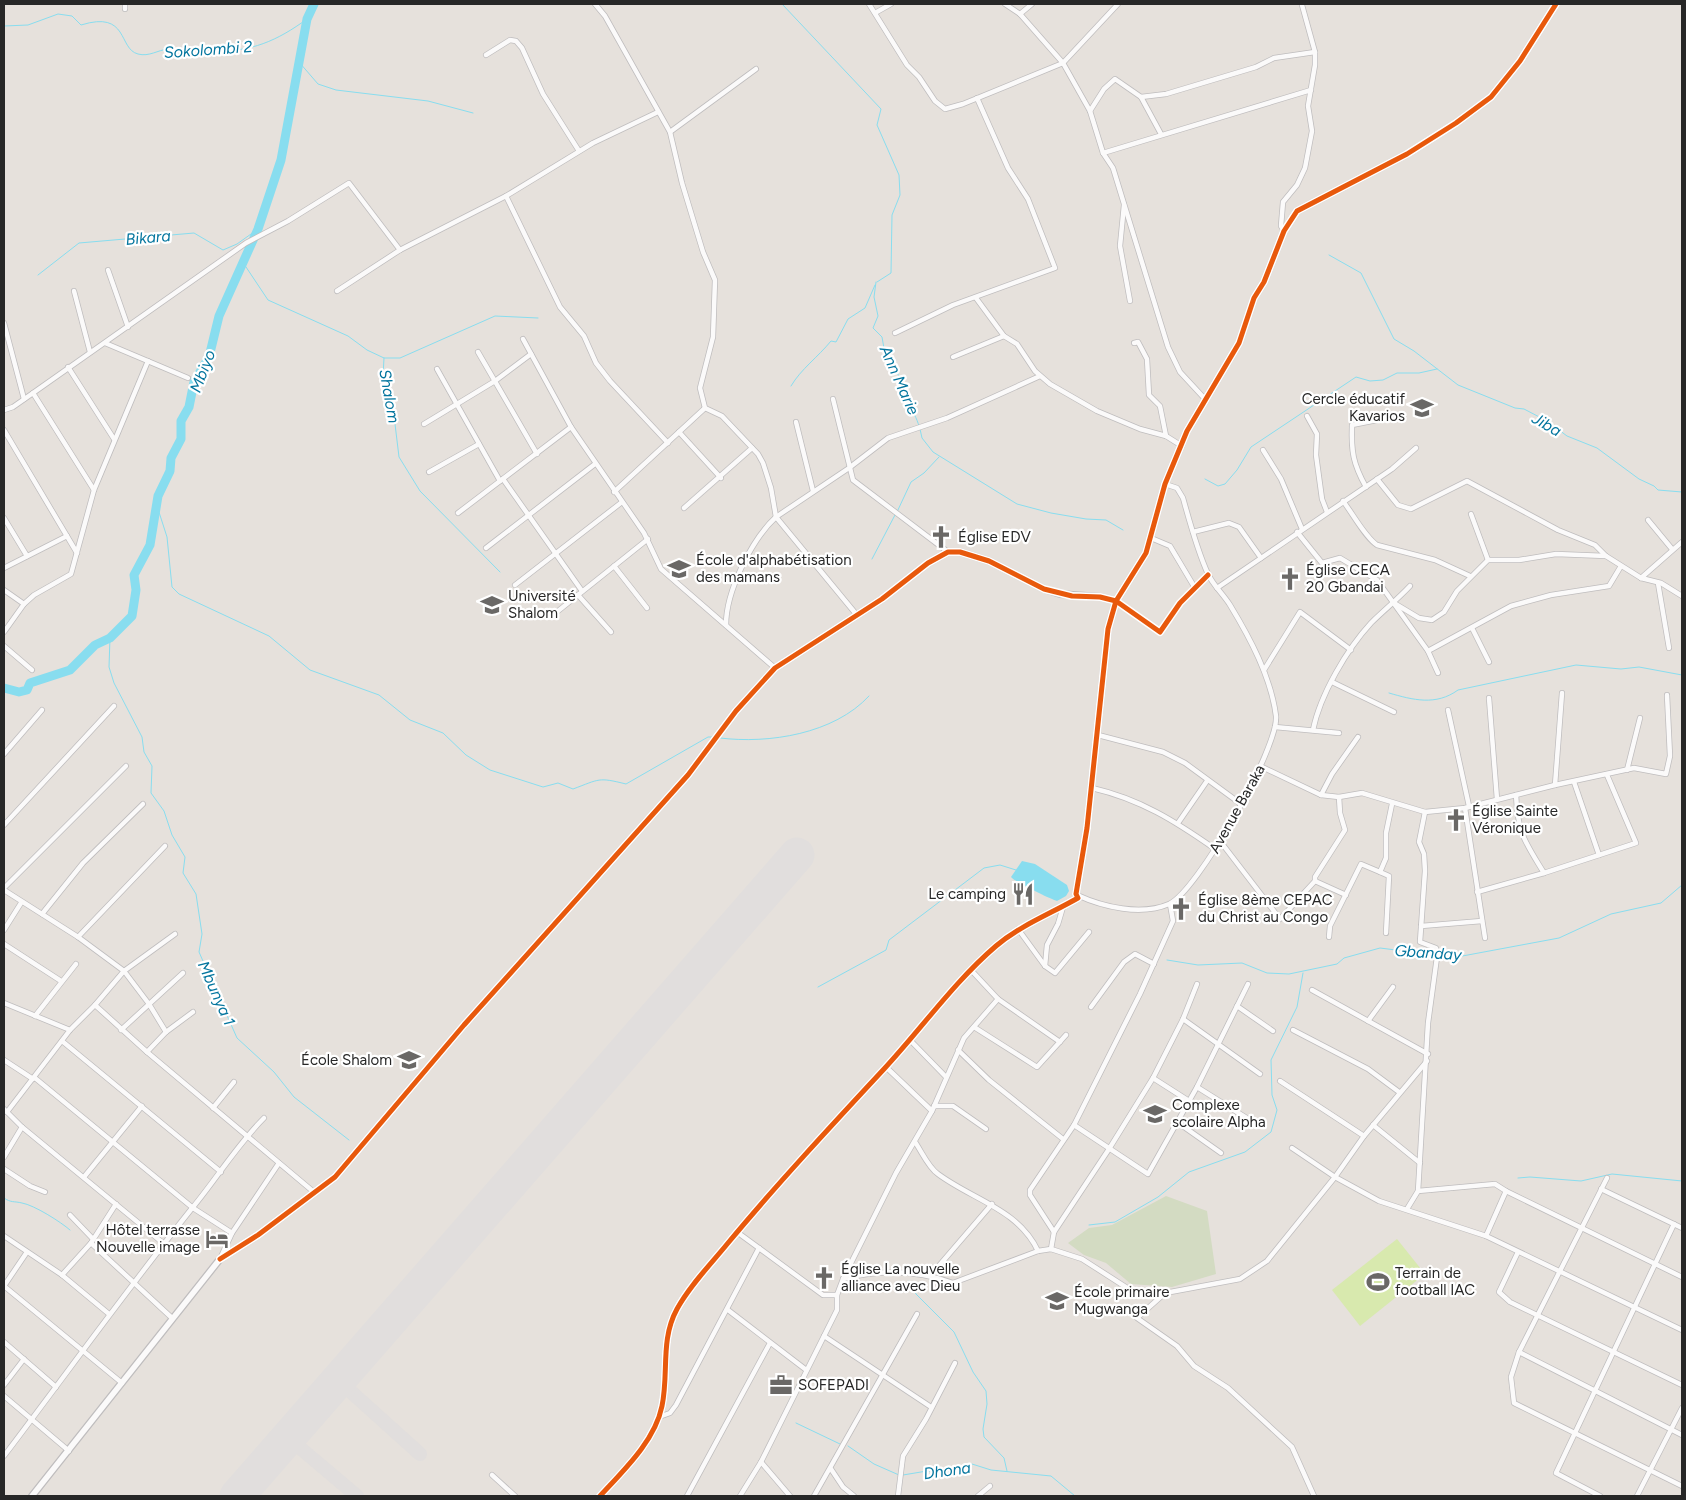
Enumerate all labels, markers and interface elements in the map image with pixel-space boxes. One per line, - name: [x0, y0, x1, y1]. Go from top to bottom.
- water label: Sokolombi 2: [163, 37, 253, 62]
- water label: Bikara: [125, 226, 171, 249]
- water label: Ann Marie: [875, 342, 923, 418]
- water label: Mbiyo: [186, 347, 219, 395]
- water label: Shalom: [375, 368, 404, 425]
- place label: Cercle éducatif Kavarios: [1302, 390, 1405, 425]
- school or university icon: Cercle éducatif Kavarios: [1409, 395, 1435, 421]
- water label: Jiba: [1528, 408, 1565, 440]
- church icon: Église EDV: [928, 524, 954, 550]
- place label: Église EDV: [958, 528, 1031, 546]
- place label: École d'alphabétisation des mamans: [696, 551, 852, 586]
- school or university icon: École d'alphabétisation des mamans: [666, 556, 692, 582]
- place label: Église CECA 20 Gbandai: [1306, 561, 1390, 596]
- church icon: Église CECA 20 Gbandai: [1277, 566, 1303, 592]
- place label: Université Shalom: [508, 587, 576, 622]
- school or university icon: Université Shalom: [479, 592, 505, 618]
- street label: Avenue Baraka: [1205, 761, 1269, 857]
- place label: Église Sainte Véronique: [1472, 802, 1558, 837]
- church icon: Église Sainte Véronique: [1443, 807, 1469, 833]
- restaurant icon: Le camping: [1010, 881, 1036, 907]
- place label: Le camping: [928, 885, 1006, 903]
- place label: Église 8ème CEPAC du Christ au Congo: [1198, 891, 1333, 926]
- church icon: Église 8ème CEPAC du Christ au Congo: [1168, 896, 1194, 922]
- water label: Gbanday: [1394, 941, 1463, 964]
- water label: Mbunya 1: [194, 958, 239, 1029]
- school or university icon: École Shalom: [396, 1047, 422, 1073]
- place label: École Shalom: [301, 1051, 392, 1069]
- place label: Complexe scolaire Alpha: [1172, 1096, 1266, 1131]
- school or university icon: Complexe scolaire Alpha: [1142, 1101, 1168, 1127]
- place label: Hôtel terrasse Nouvelle image: [96, 1221, 200, 1256]
- hotel icon: Hôtel terrasse Nouvelle image: [204, 1226, 230, 1252]
- place label: Église La nouvelle alliance avec Dieu: [841, 1260, 960, 1295]
- place label: Terrain de football IAC: [1395, 1264, 1475, 1299]
- church icon: Église La nouvelle alliance avec Dieu: [811, 1265, 837, 1291]
- sports icon: Terrain de football IAC: [1365, 1269, 1391, 1295]
- place label: École primaire Mugwanga: [1074, 1283, 1169, 1318]
- school or university icon: École primaire Mugwanga: [1044, 1288, 1070, 1314]
- office icon: SOFEPADI: [768, 1372, 794, 1398]
- place label: SOFEPADI: [798, 1376, 869, 1394]
- water label: Dhona: [922, 1458, 972, 1483]

